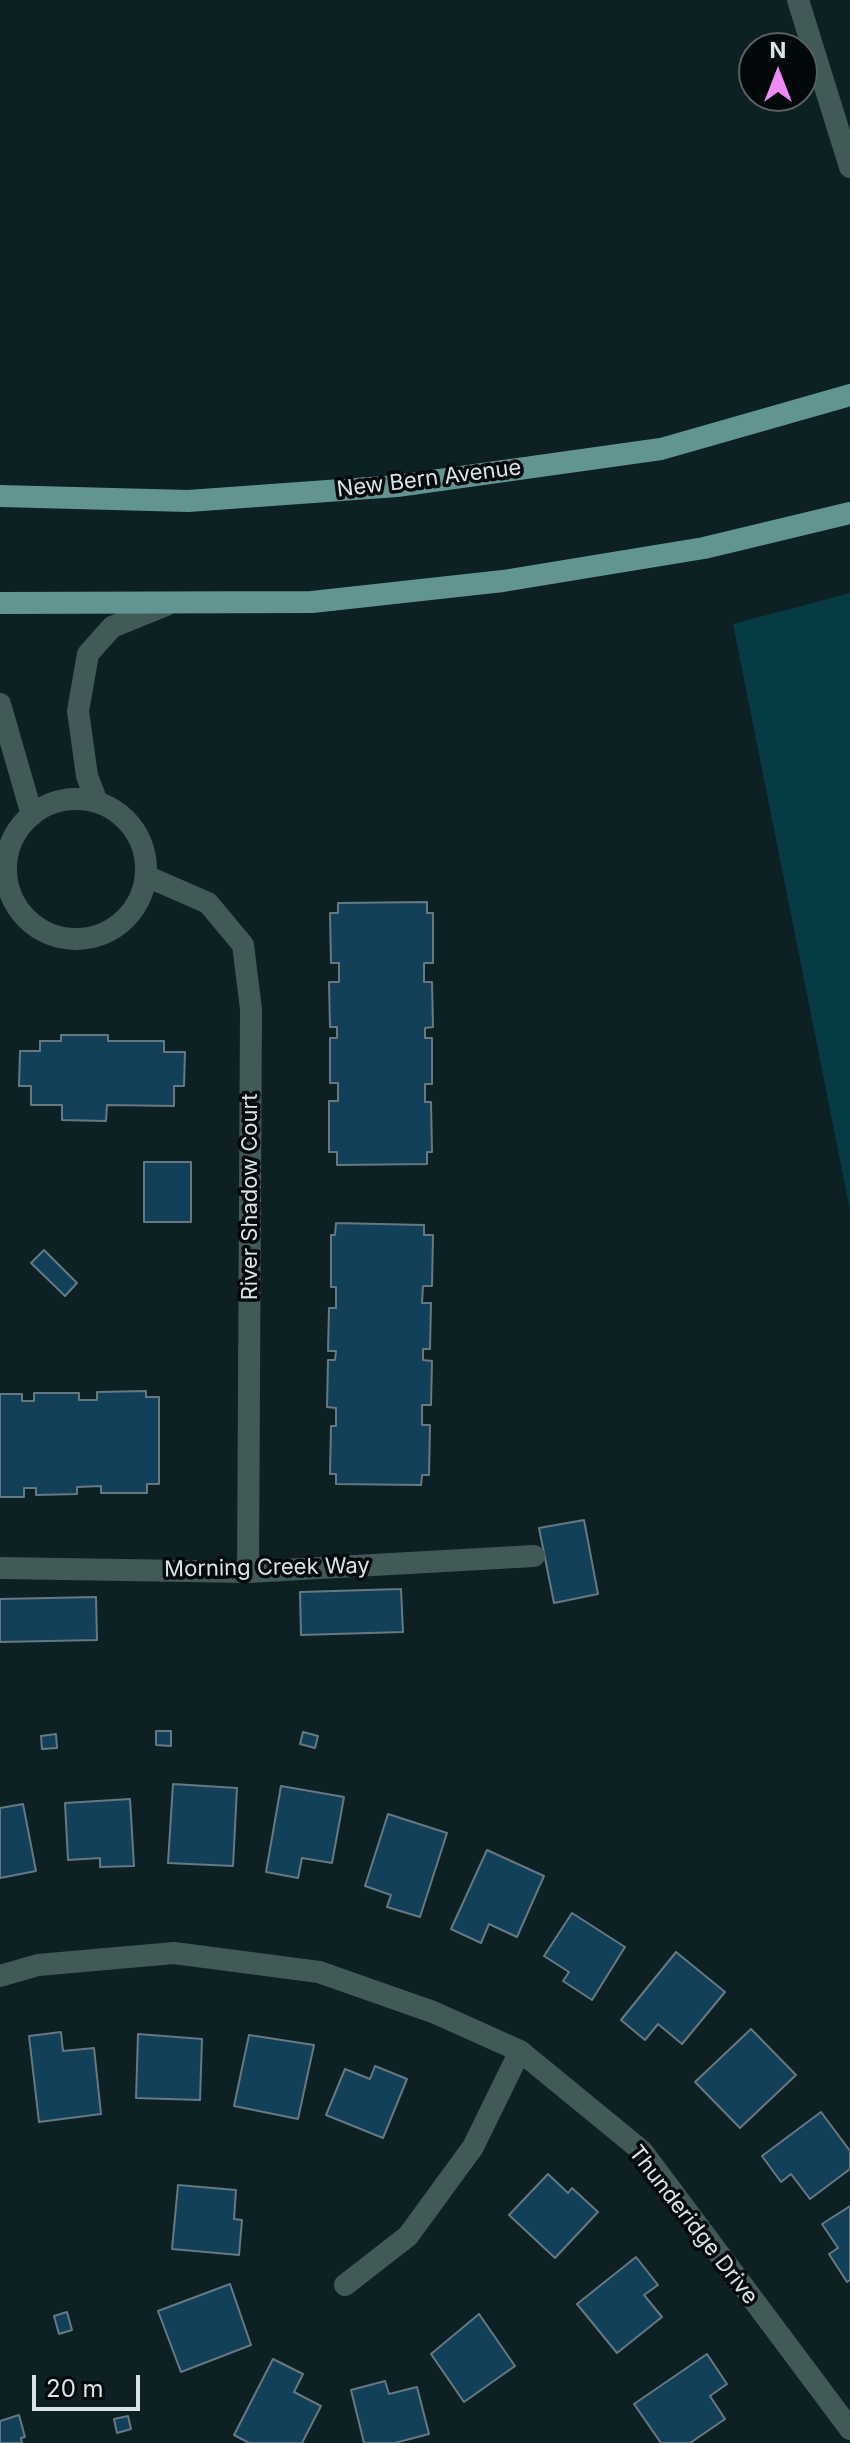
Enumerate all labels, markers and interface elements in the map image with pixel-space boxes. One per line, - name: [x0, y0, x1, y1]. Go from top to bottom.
- north arrow: [738, 32, 818, 112]
- text: N: [770, 37, 786, 63]
- street label: New Bern Avenue: [335, 455, 523, 503]
- street label: River Shadow Court: [237, 1094, 263, 1300]
- street label: Morning Creek Way: [164, 1553, 370, 1583]
- street label: Thunderidge Drive: [623, 2140, 763, 2310]
- scale bar: [36, 2359, 144, 2409]
- text: 20 m: [46, 2374, 104, 2403]

